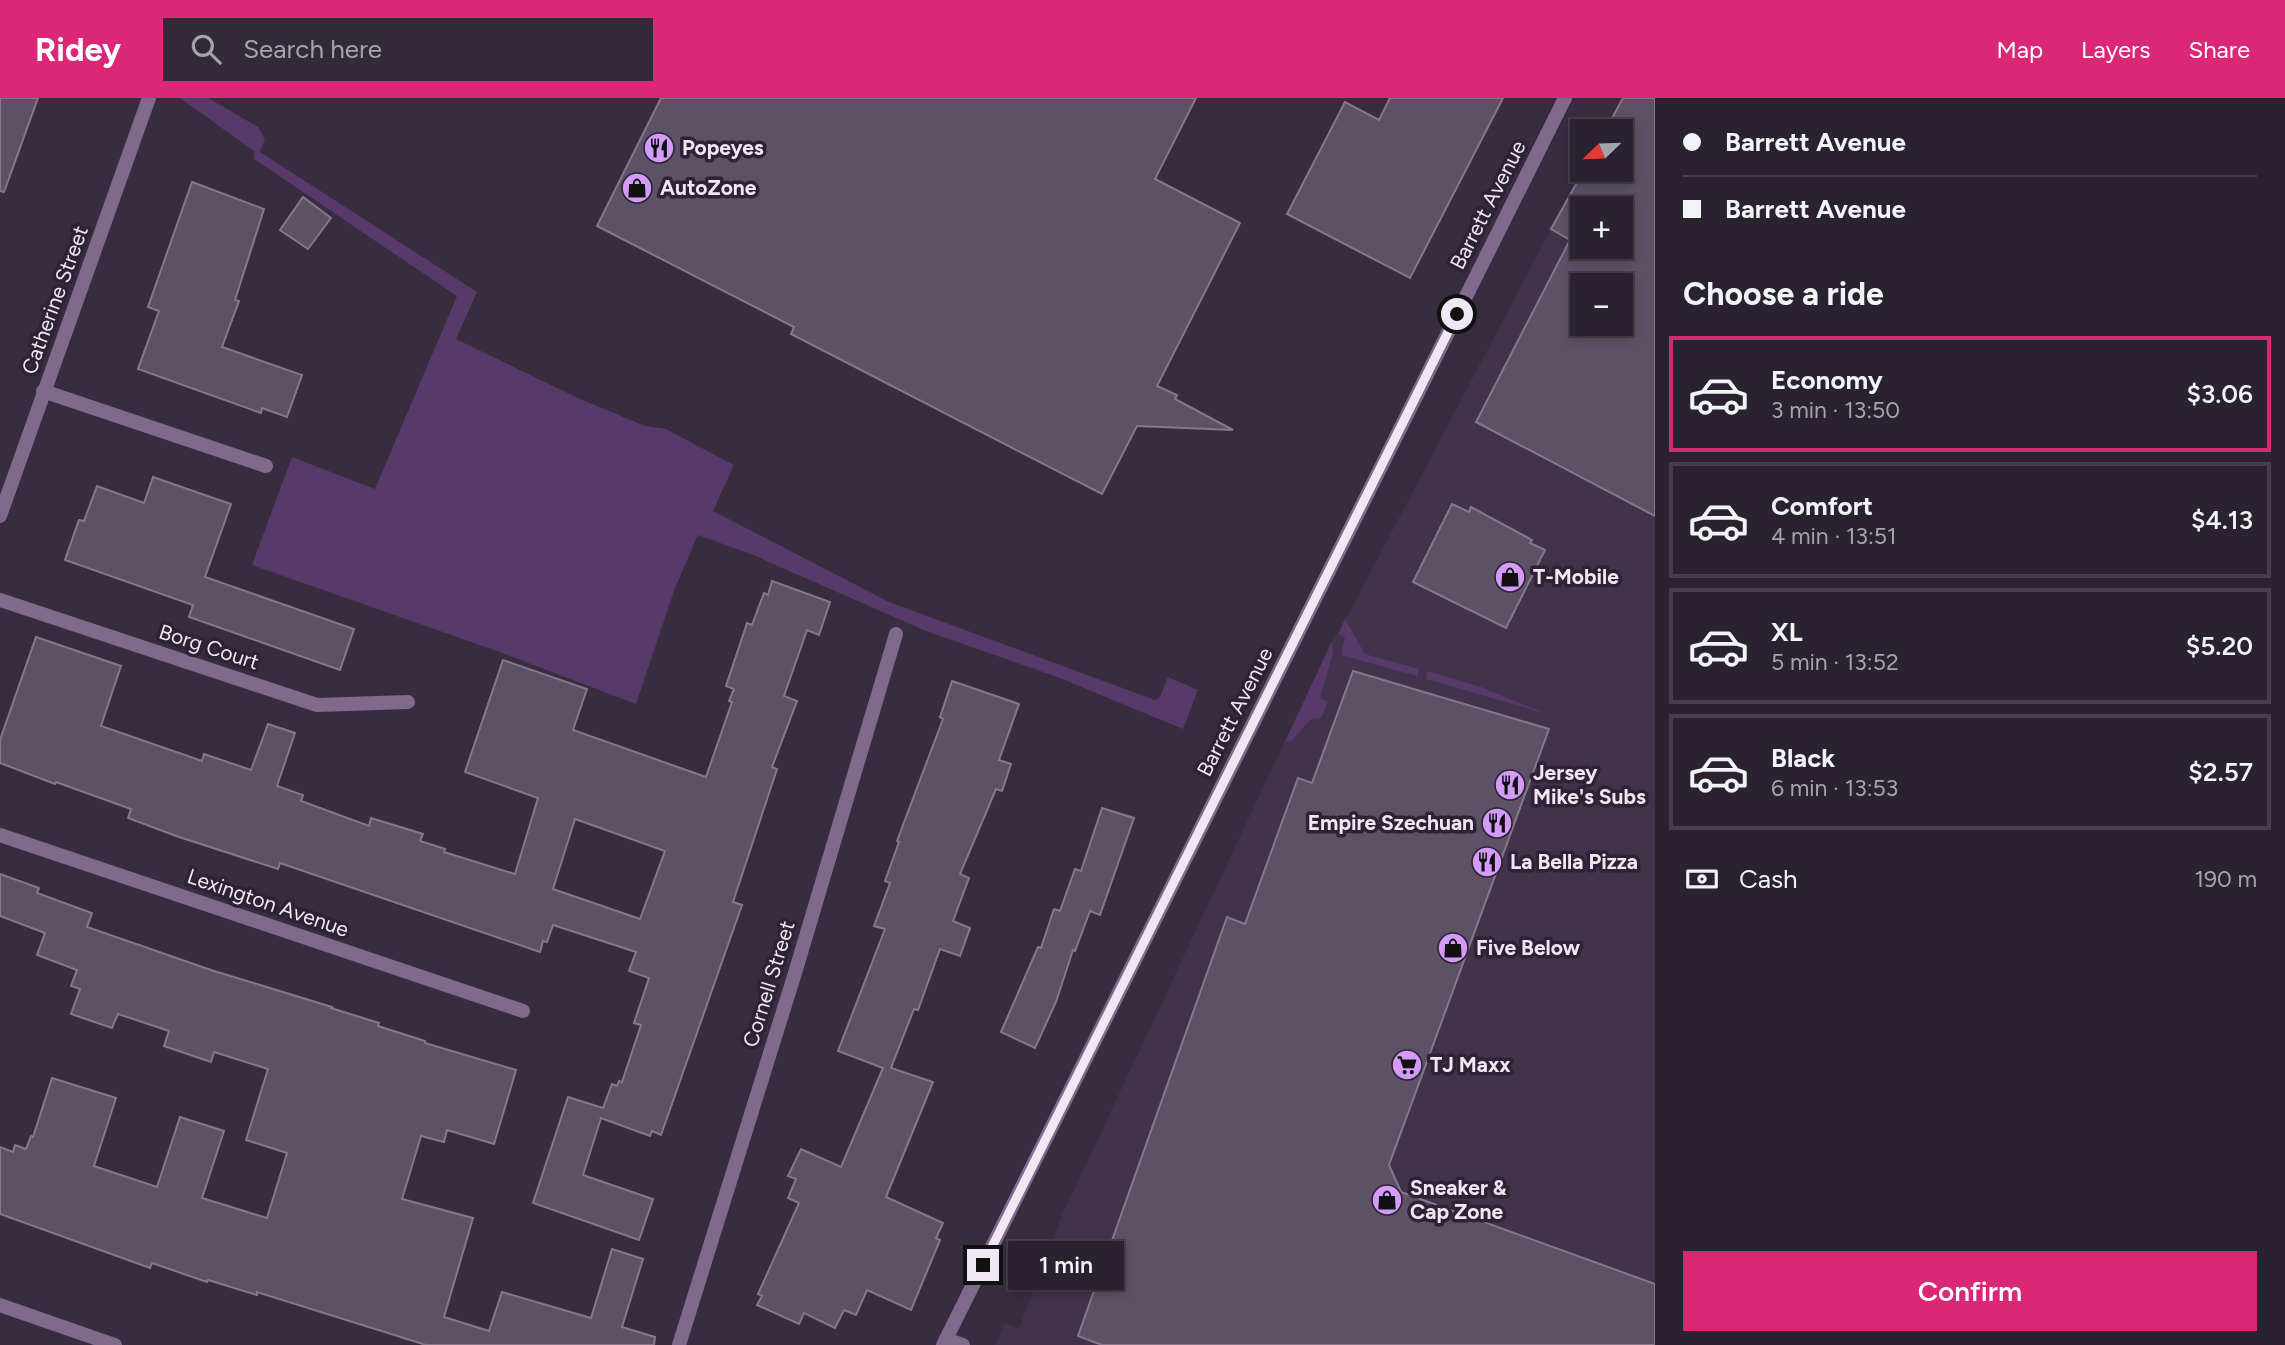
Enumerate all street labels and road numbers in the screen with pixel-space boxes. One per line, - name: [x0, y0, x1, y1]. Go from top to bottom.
- street label: Barrett Avenue: [1444, 136, 1531, 273]
- street label: Catherine Street: [16, 222, 93, 377]
- street label: Borg Court: [156, 619, 262, 674]
- street label: Barrett Avenue: [1191, 643, 1278, 780]
- street label: Lexington Avenue: [184, 863, 352, 942]
- street label: Cornell Street: [737, 918, 800, 1050]

